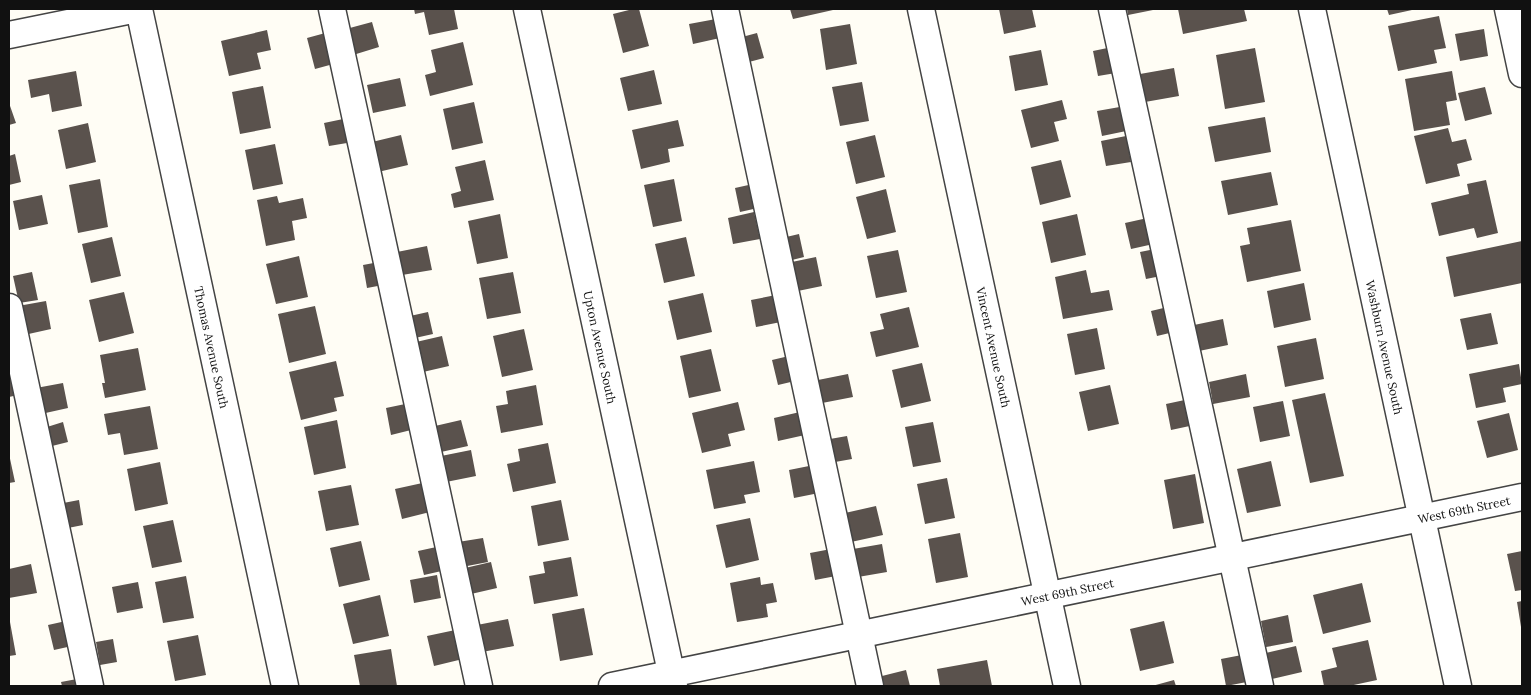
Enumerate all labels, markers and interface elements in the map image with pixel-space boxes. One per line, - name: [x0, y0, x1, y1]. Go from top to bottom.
- street label: Washburn Avenue South: [1363, 279, 1407, 416]
- street label: Thomas Avenue South: [191, 285, 232, 410]
- street label: Vincent Avenue South: [973, 285, 1014, 409]
- street label: Upton Avenue South: [581, 289, 620, 405]
- street label: West 69th Street: [1416, 492, 1512, 526]
- street label: West 69th Street: [1020, 574, 1115, 608]

